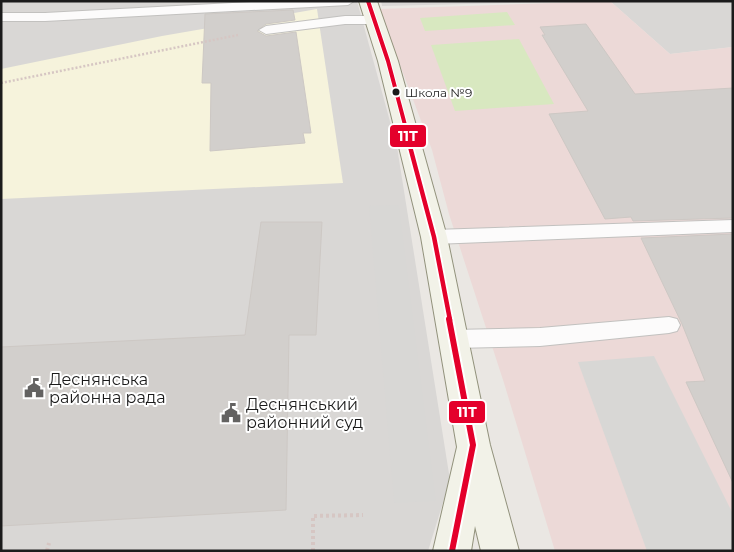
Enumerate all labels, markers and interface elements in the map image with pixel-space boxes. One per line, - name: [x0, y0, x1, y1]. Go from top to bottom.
- place label: Школа №9: [405, 85, 472, 100]
- marker: Школа №9: [391, 87, 401, 97]
- line badge: 11Т: [389, 124, 427, 148]
- text: 11Т: [398, 127, 418, 145]
- place label: Деснянська районна рада: [49, 370, 166, 407]
- public building icon: Деснянська районна рада: [23, 377, 45, 399]
- place label: Деснянський районний суд: [246, 395, 363, 432]
- line badge: 11Т: [448, 400, 486, 424]
- public building icon: Деснянський районний суд: [220, 402, 242, 424]
- text: 11Т: [457, 403, 477, 421]

